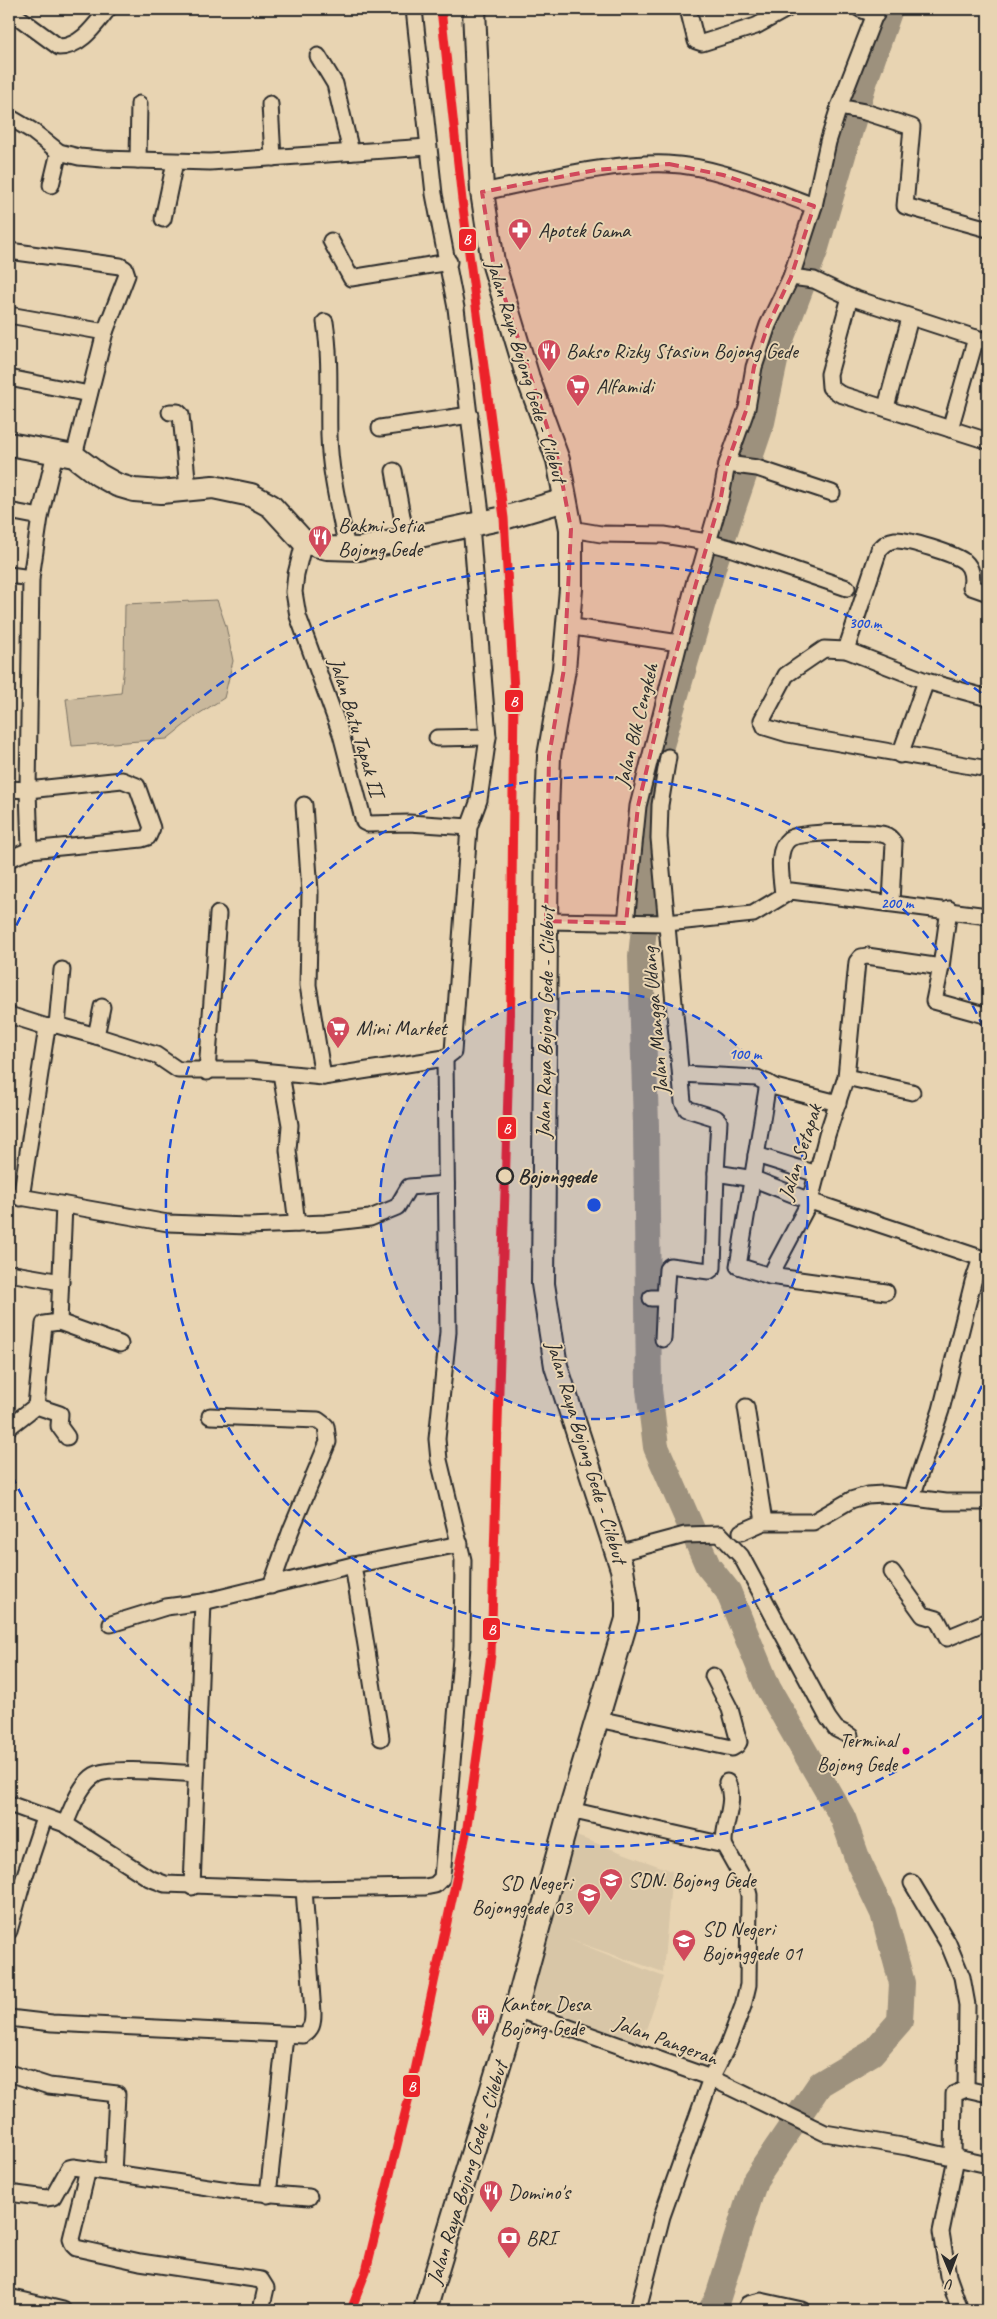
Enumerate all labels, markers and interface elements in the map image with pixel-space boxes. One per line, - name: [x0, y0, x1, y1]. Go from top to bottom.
- pharmacy icon: Apotek Gama: [507, 217, 533, 251]
- place label: Apotek Gama: [538, 217, 632, 243]
- line badge: B: [458, 228, 477, 252]
- text: B: [463, 231, 472, 248]
- street label: Jalan Raya Bojong Gede - Cilebut: [480, 256, 574, 488]
- restaurant icon: Bakso Rizky Stasiun Bojong Gede: [536, 338, 562, 372]
- place label: Bakso Rizky Stasiun Bojong Gede: [566, 338, 800, 364]
- supermarket icon: Alfamidi: [565, 373, 591, 407]
- place label: Alfamidi: [596, 373, 656, 399]
- place label: Bakmi Setia Bojong Gede: [338, 512, 426, 562]
- restaurant icon: Bakmi Setia Bojong Gede: [307, 524, 333, 558]
- text: 300 m: [849, 614, 883, 633]
- street label: Jalan Batu Tapak II: [323, 654, 392, 804]
- street label: Jalan Blk Cengkeh: [608, 659, 664, 791]
- line badge: B: [504, 689, 524, 713]
- text: B: [510, 693, 519, 710]
- text: 200 m: [881, 894, 915, 913]
- street label: Jalan Raya Bojong Gede - Cilebut: [530, 904, 560, 1140]
- street label: Jalan Mangga Udang: [635, 945, 674, 1097]
- supermarket icon: Mini Market: [325, 1015, 351, 1049]
- place label: Mini Market: [356, 1015, 448, 1041]
- text: 100 m: [729, 1045, 763, 1064]
- street label: Jalan Setapak: [772, 1100, 828, 1204]
- line badge: B: [497, 1116, 517, 1140]
- text: B: [503, 1120, 512, 1137]
- place label: Bojonggede: [518, 1163, 598, 1189]
- marker: Bojonggede: [496, 1167, 514, 1185]
- centre of rings: [585, 1196, 603, 1214]
- street label: Jalan Raya Bojong Gede - Cilebut: [540, 1337, 634, 1569]
- line badge: B: [482, 1617, 501, 1641]
- text: B: [488, 1621, 497, 1638]
- place label: Terminal Bojong Gede: [817, 1728, 901, 1777]
- marker: Terminal Bojong Gede: [901, 1746, 911, 1756]
- school or university icon: SDN. Bojong Gede: [598, 1867, 624, 1901]
- place label: SDN. Bojong Gede: [628, 1867, 758, 1893]
- place label: SD Negeri Bojonggede 03: [472, 1870, 575, 1920]
- school or university icon: SD Negeri Bojonggede 03: [576, 1882, 602, 1916]
- place label: SD Negeri Bojonggede 01: [702, 1916, 804, 1966]
- school or university icon: SD Negeri Bojonggede 01: [671, 1928, 697, 1962]
- place label: Kantor Desa Bojong Gede: [500, 1991, 592, 2041]
- building icon: Kantor Desa Bojong Gede: [470, 2003, 496, 2037]
- street label: Jalan Pangeran: [610, 2009, 723, 2071]
- street label: Jalan Raya Bojong Gede - Cilebut: [420, 2056, 514, 2288]
- line badge: B: [402, 2074, 421, 2098]
- text: B: [408, 2078, 417, 2095]
- restaurant icon: Domino's: [478, 2179, 504, 2213]
- place label: Domino's: [508, 2179, 572, 2205]
- bank icon: BRI: [496, 2225, 522, 2259]
- place label: BRI: [526, 2225, 560, 2251]
- north arrow: [924, 2246, 974, 2296]
- text: U: [943, 2276, 954, 2293]

